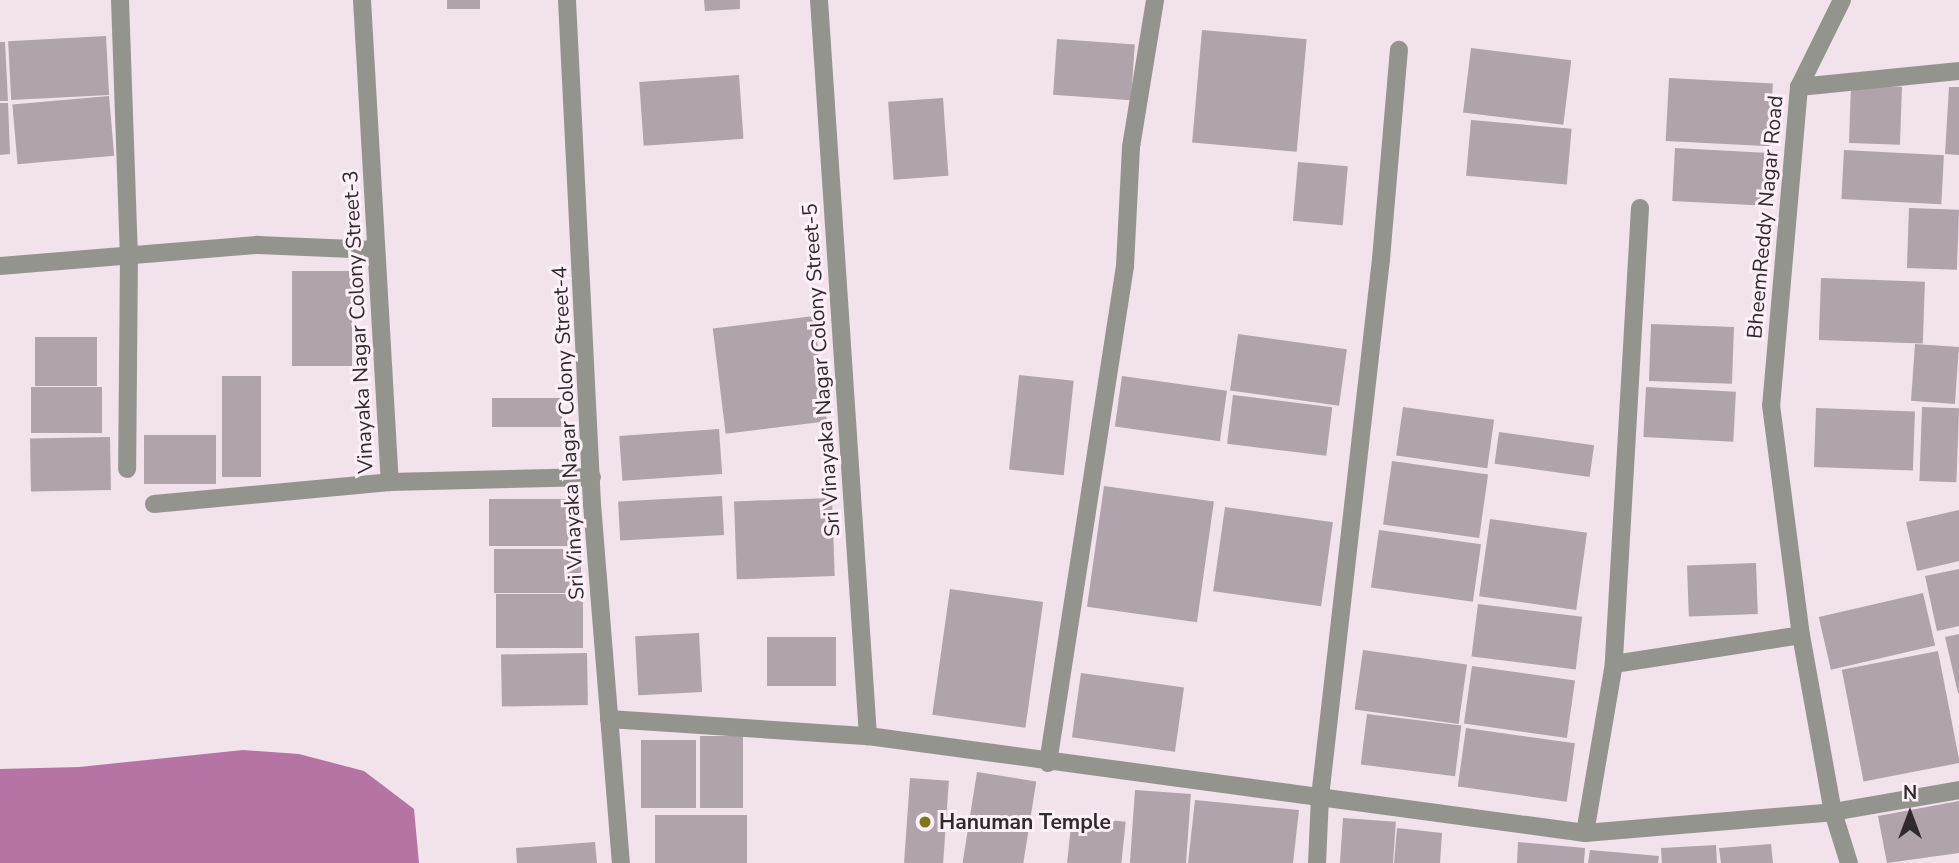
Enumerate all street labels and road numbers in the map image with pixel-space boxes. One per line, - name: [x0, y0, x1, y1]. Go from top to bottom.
- street label: BheemReddy Nagar Road: [1742, 94, 1788, 340]
- street label: Vinayaka Nagar Colony Street-3: [337, 170, 379, 474]
- street label: Sri Vinayaka Nagar Colony Street-5: [797, 202, 845, 538]
- street label: Sri Vinayaka Nagar Colony Street-4: [547, 266, 589, 600]

